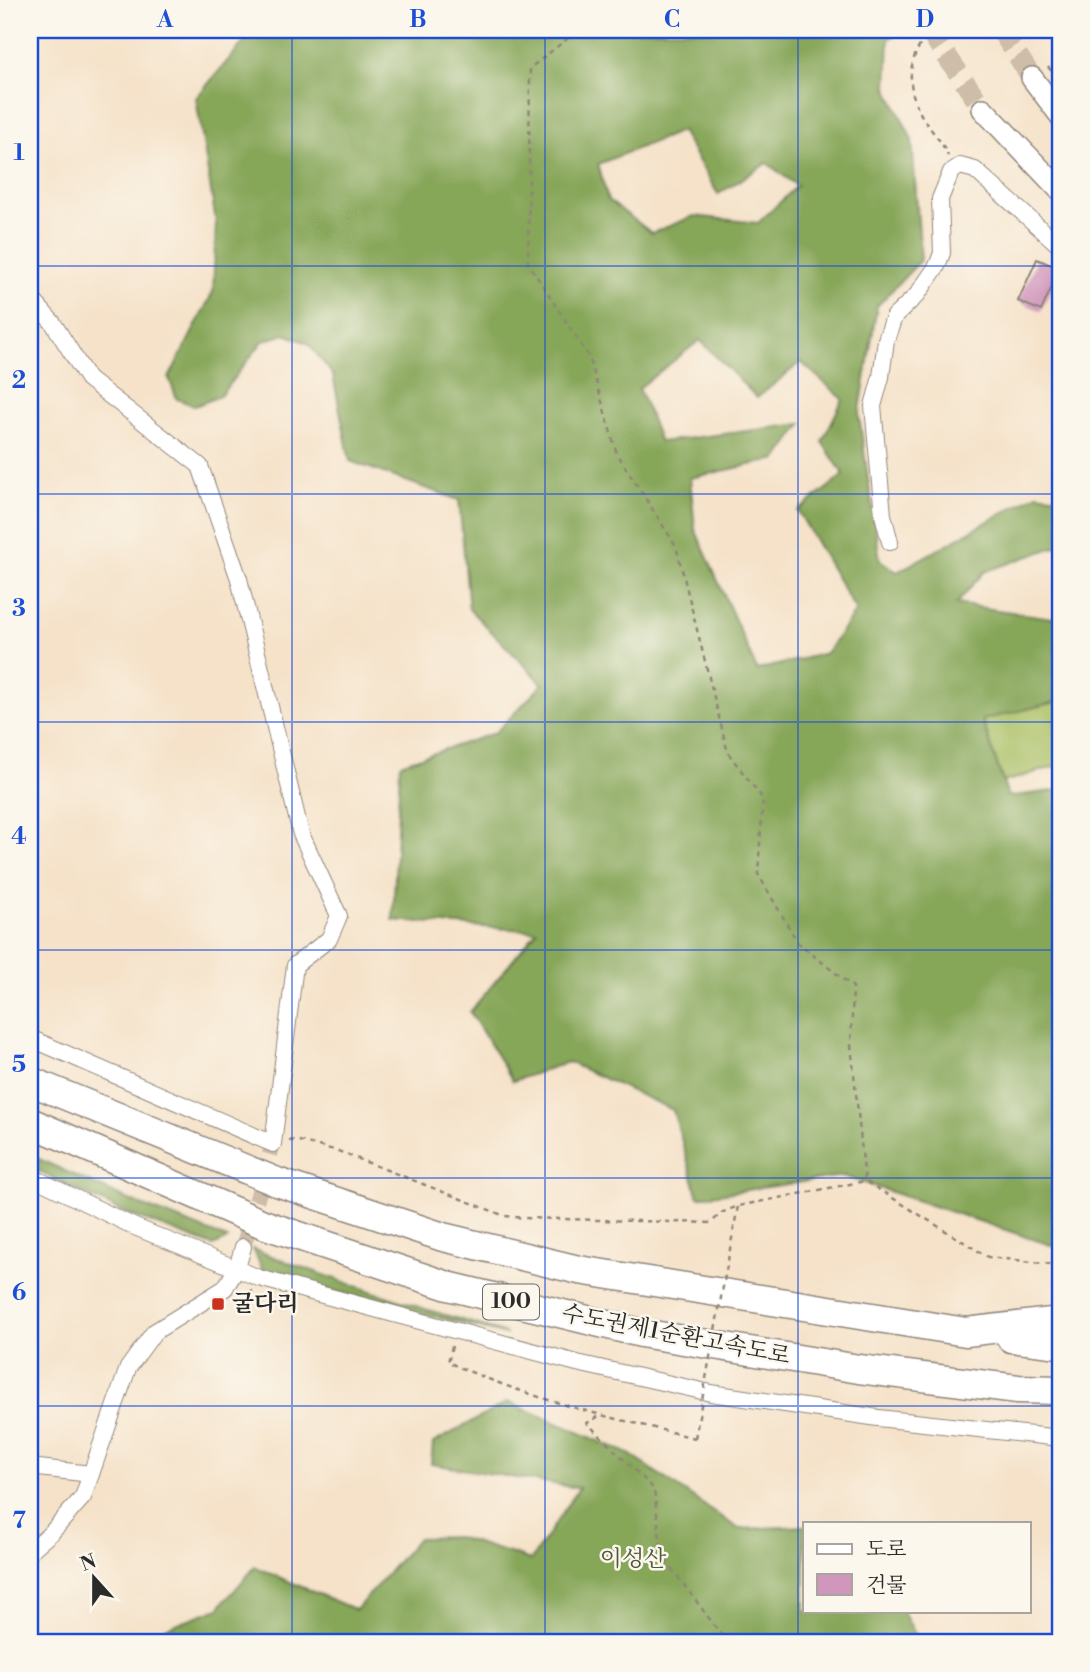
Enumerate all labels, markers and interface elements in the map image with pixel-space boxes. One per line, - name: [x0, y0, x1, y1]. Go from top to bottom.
- text: A: [156, 6, 174, 34]
- text: B: [409, 6, 427, 34]
- text: C: [664, 6, 680, 34]
- text: D: [916, 6, 934, 34]
- text: 1: [13, 139, 25, 167]
- text: 2: [12, 367, 26, 395]
- text: 3: [12, 595, 26, 623]
- text: 4: [11, 823, 27, 851]
- text: 5: [12, 1051, 26, 1079]
- text: 6: [12, 1279, 26, 1307]
- road number: 100: [483, 1284, 539, 1320]
- place label: 굴다리: [232, 1290, 299, 1318]
- marker: 굴다리: [210, 1296, 226, 1312]
- street label: 수도권제1순환고속도로: [559, 1299, 793, 1371]
- text: 7: [12, 1507, 26, 1535]
- legend: [803, 1522, 1030, 1612]
- text: 도로: [866, 1537, 907, 1563]
- north arrow: [60, 1542, 130, 1612]
- park label: 이성산: [600, 1545, 667, 1573]
- text: N: [77, 1549, 100, 1577]
- text: 건물: [866, 1573, 907, 1599]

